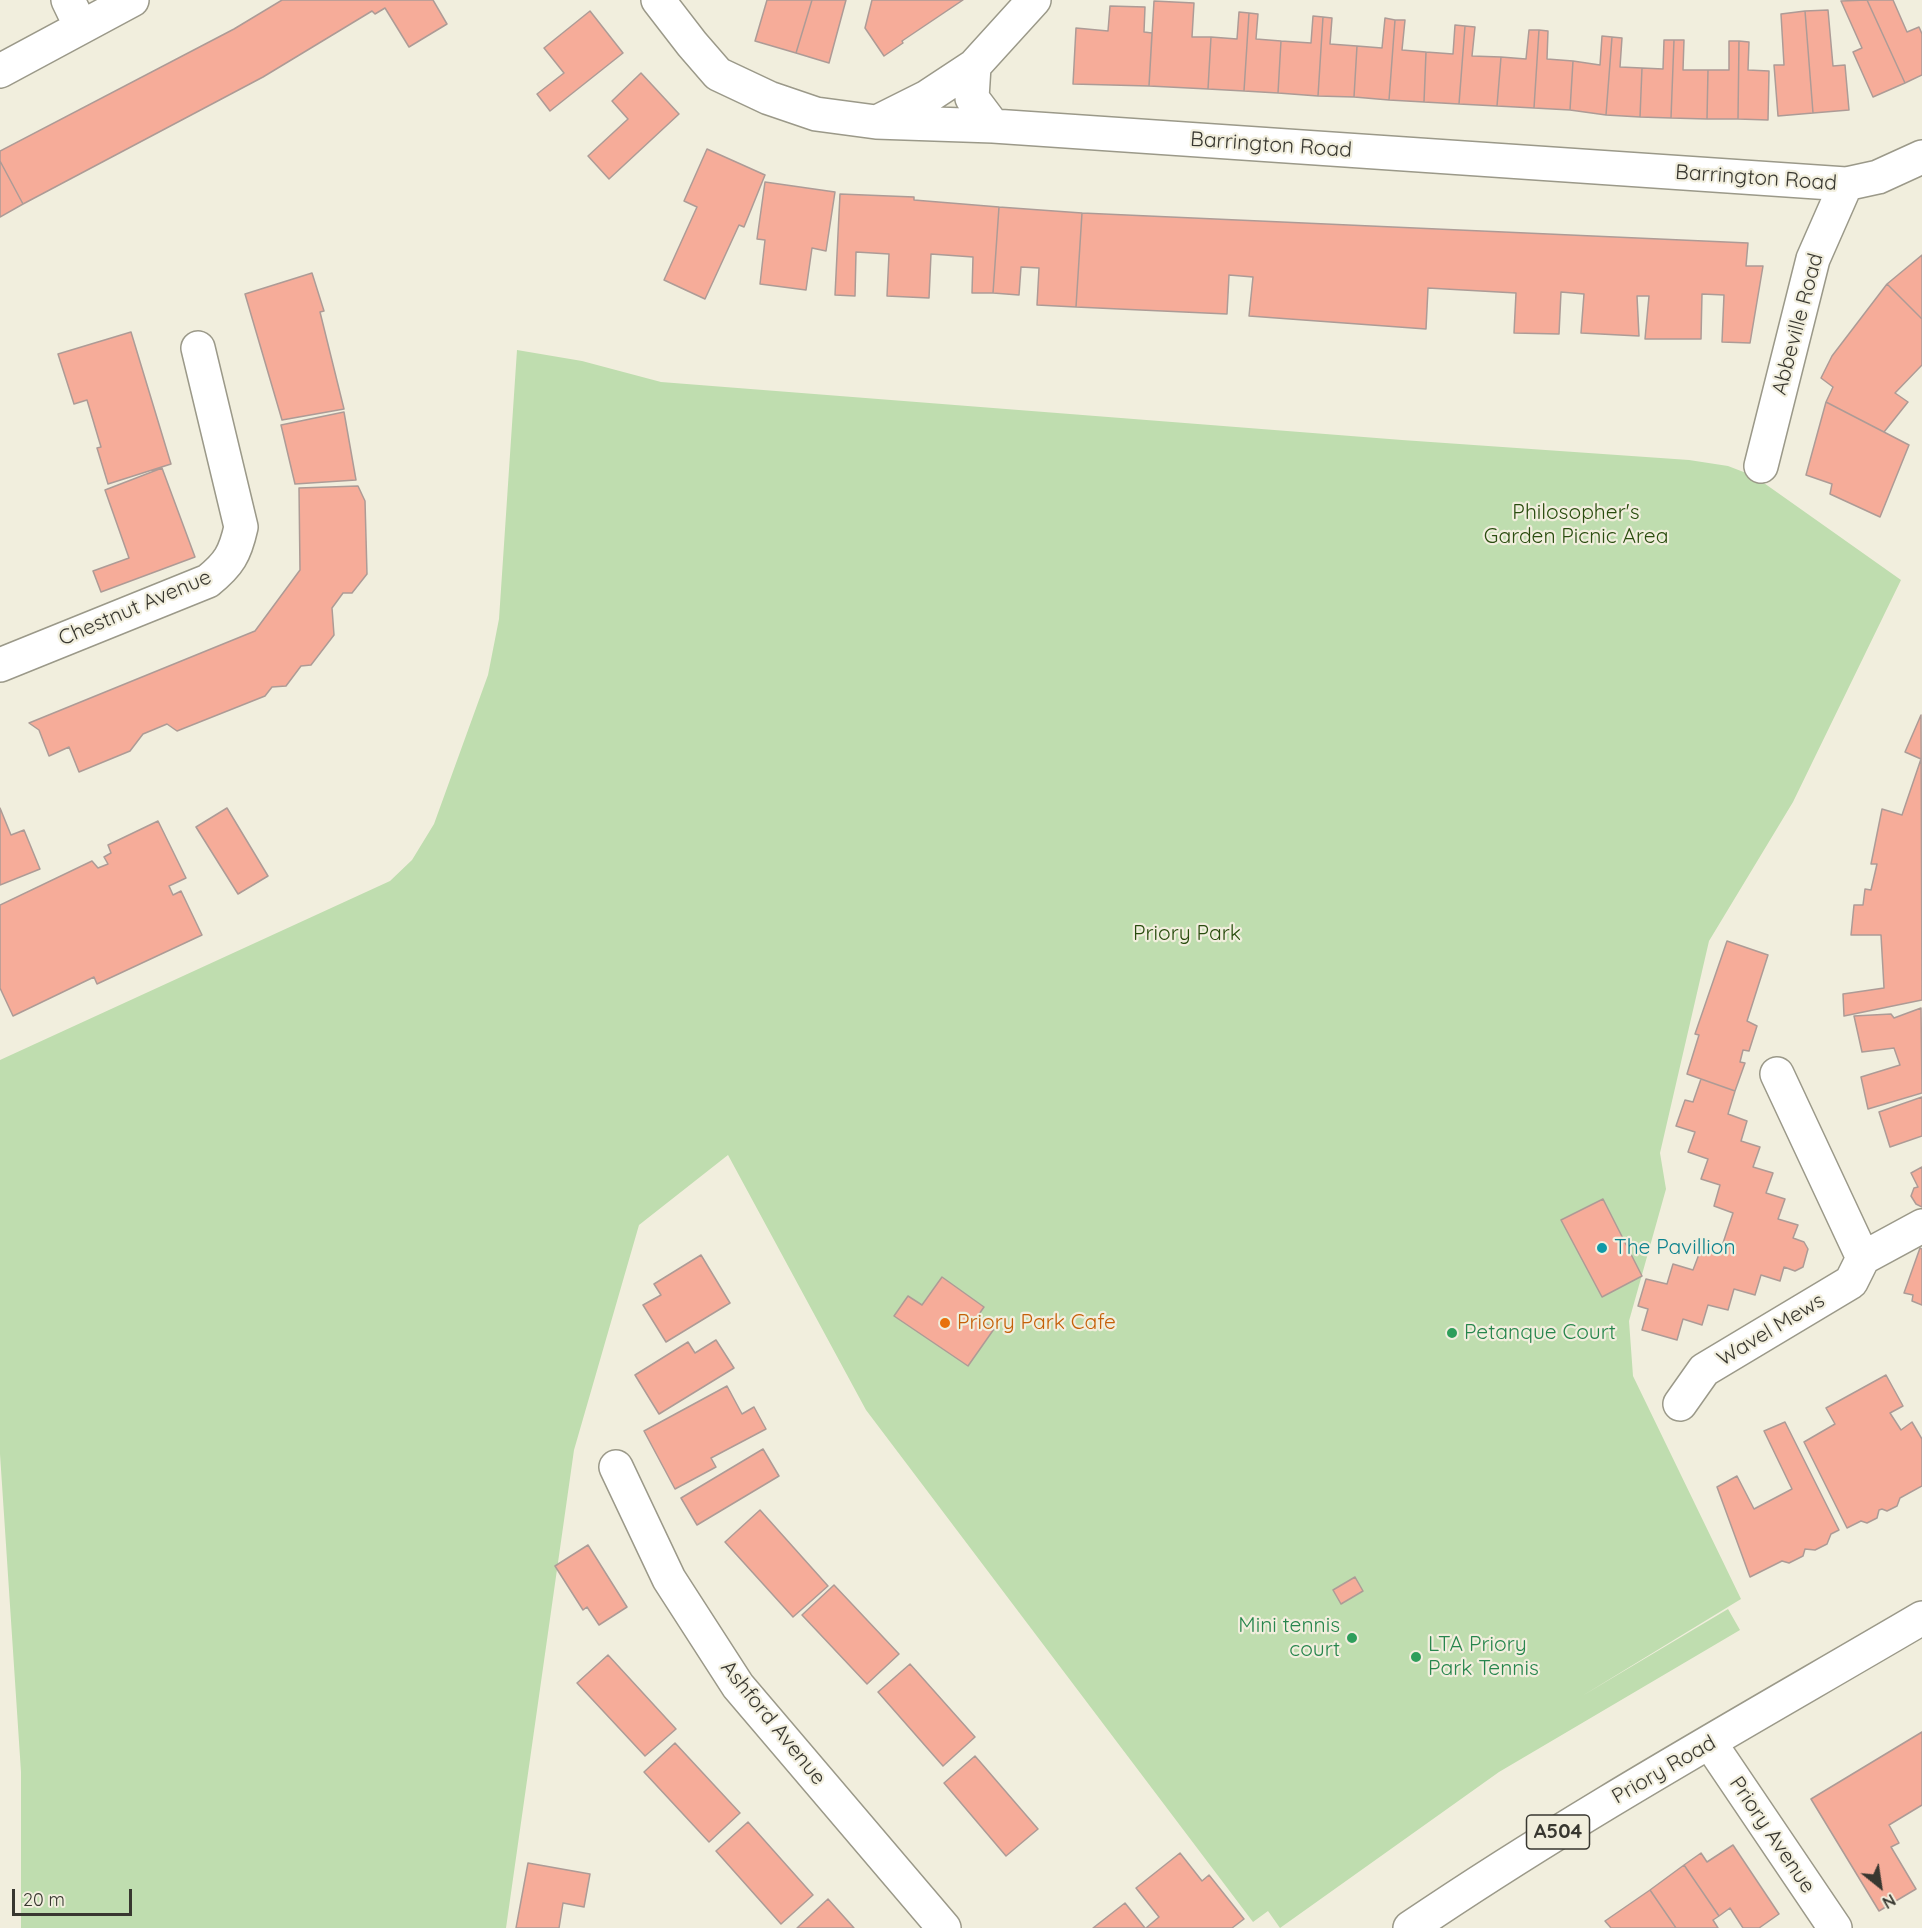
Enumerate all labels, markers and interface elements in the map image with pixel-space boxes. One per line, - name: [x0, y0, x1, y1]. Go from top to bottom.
- street label: Barrington Road: [1189, 127, 1353, 163]
- street label: Barrington Road: [1674, 160, 1838, 196]
- street label: Abbeville Road: [1767, 250, 1829, 398]
- park label: Philosopher's Garden Picnic Area: [1484, 500, 1668, 550]
- street label: Chestnut Avenue: [55, 565, 215, 651]
- park label: Priory Park: [1133, 921, 1241, 947]
- place label: The Pavillion: [1614, 1235, 1736, 1261]
- marker: The Pavillion: [1595, 1241, 1609, 1255]
- street label: Wavel Mews: [1713, 1288, 1829, 1372]
- place label: Priory Park Cafe: [957, 1310, 1116, 1336]
- marker: Priory Park Cafe: [938, 1316, 952, 1330]
- place label: Petanque Court: [1464, 1320, 1616, 1346]
- marker: Petanque Court: [1445, 1326, 1459, 1340]
- place label: Mini tennis court: [1238, 1613, 1340, 1663]
- marker: Mini tennis court: [1345, 1631, 1359, 1645]
- place label: LTA Priory Park Tennis: [1428, 1632, 1539, 1682]
- marker: LTA Priory Park Tennis: [1409, 1650, 1423, 1664]
- street label: Ashford Avenue: [715, 1656, 831, 1790]
- street label: Priory Road: [1608, 1730, 1720, 1810]
- street label: Priory Avenue: [1724, 1772, 1820, 1898]
- road number: A504: [1526, 1815, 1590, 1849]
- north arrow: [1850, 1856, 1910, 1916]
- scale bar: [15, 1877, 135, 1915]
- text: 20 m: [23, 1888, 65, 1911]
- text: N: [1879, 1890, 1899, 1913]

